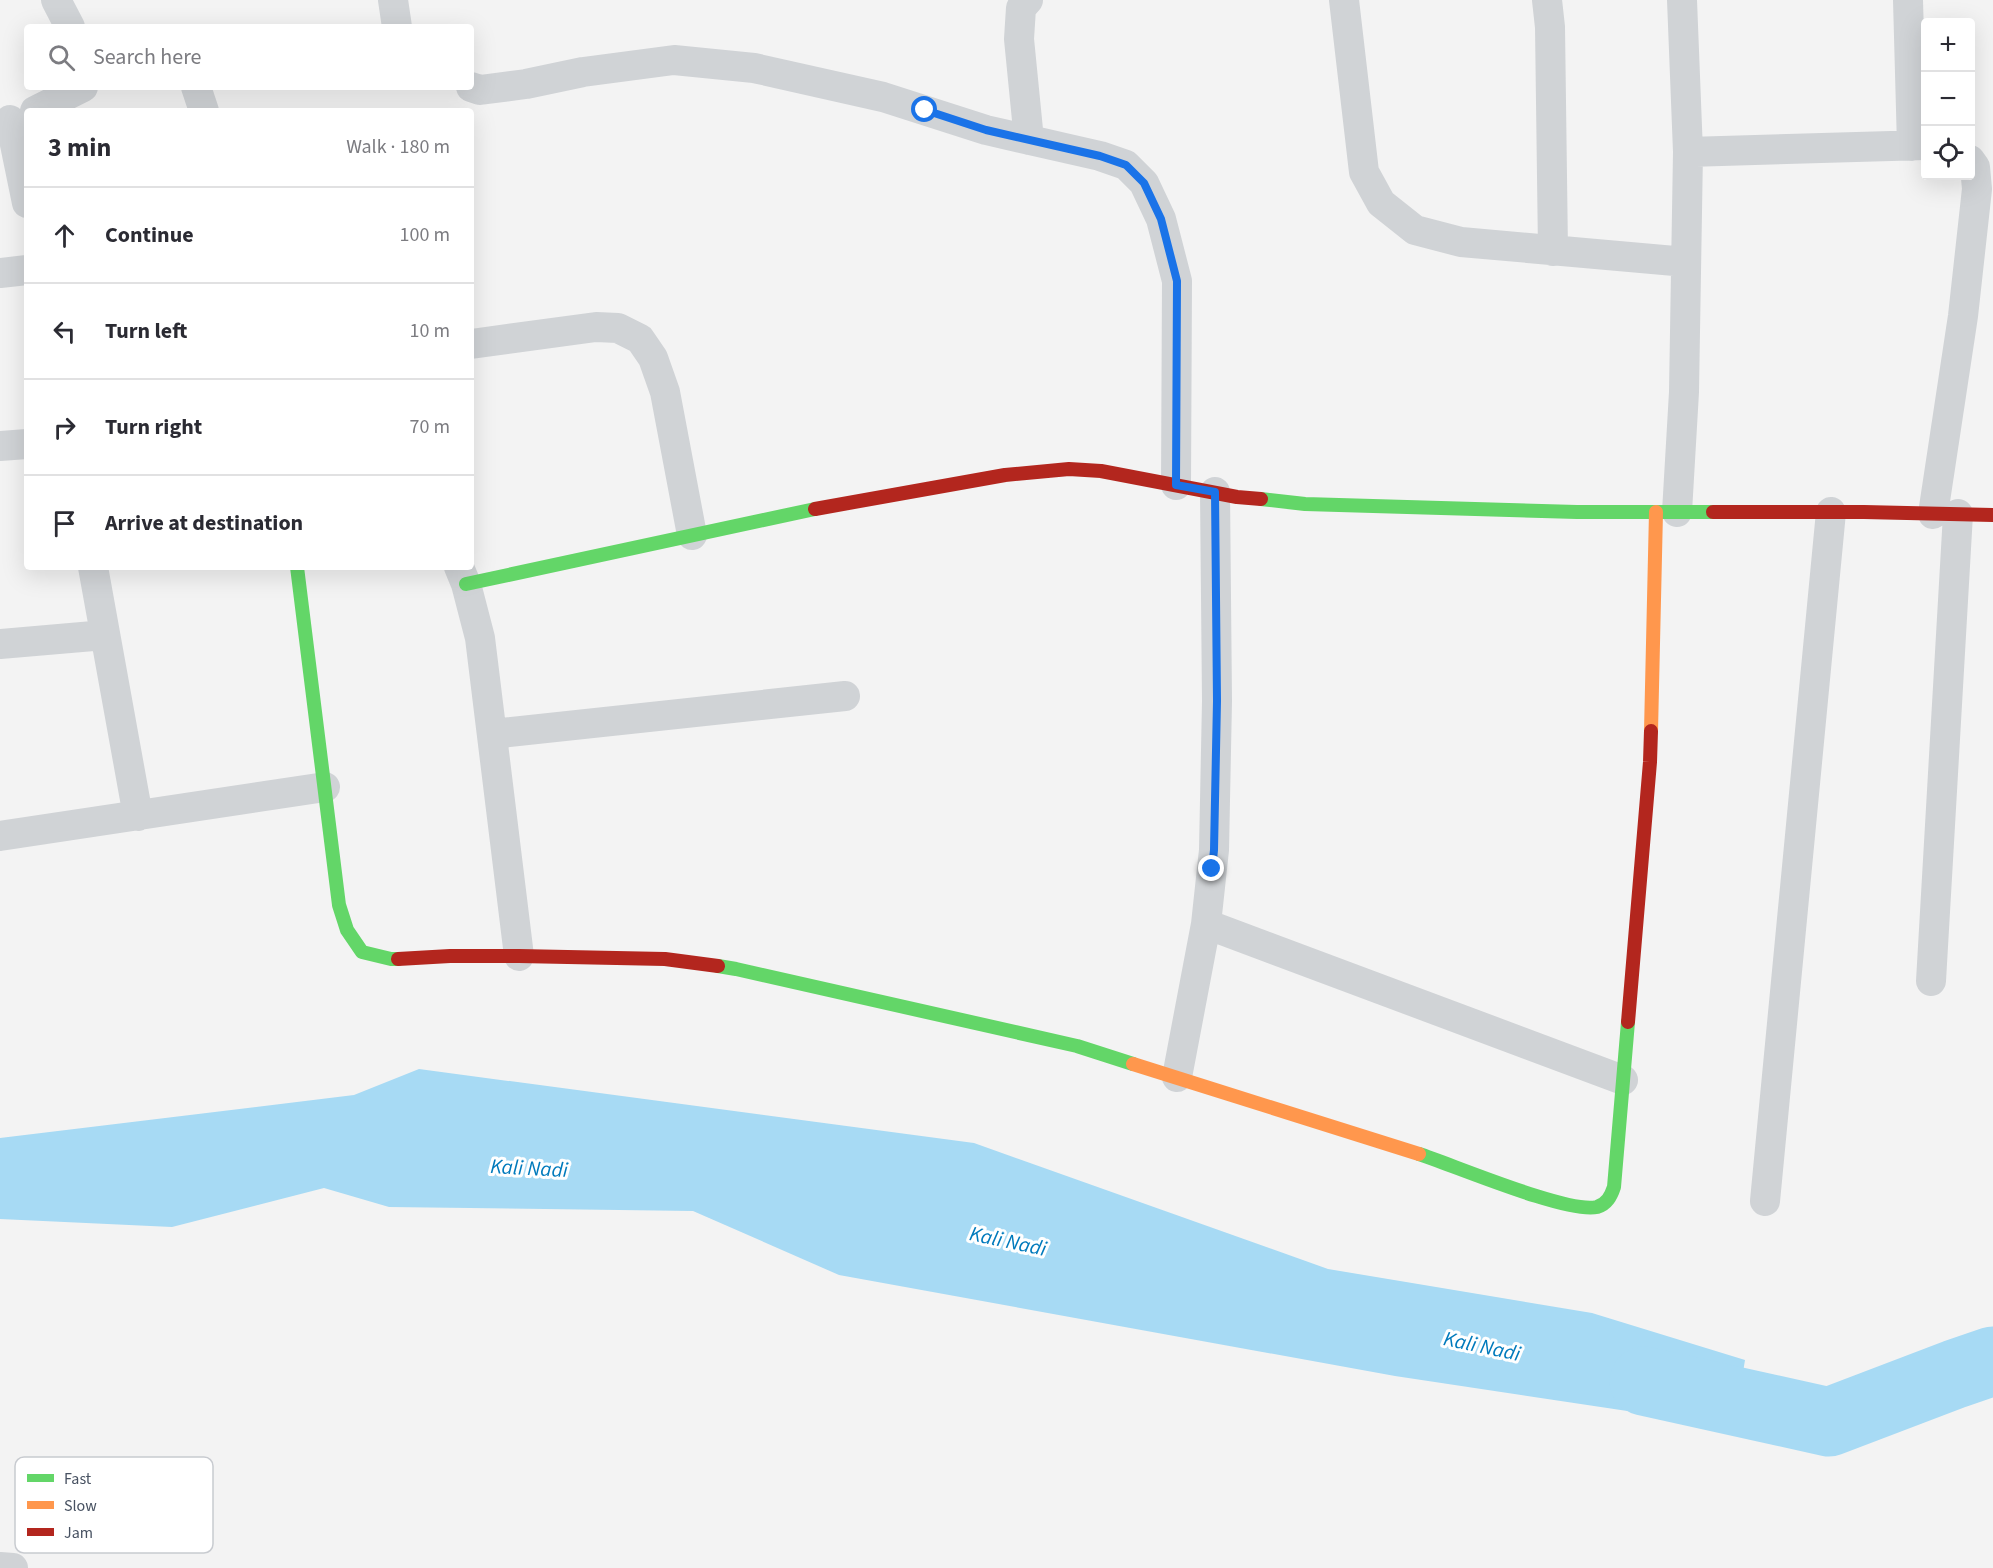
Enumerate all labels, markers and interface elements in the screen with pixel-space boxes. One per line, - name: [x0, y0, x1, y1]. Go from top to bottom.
- map controls: [1921, 18, 1975, 180]
- button: +: [1921, 18, 1975, 72]
- search box: [24, 24, 474, 90]
- icon: search: [45, 41, 78, 74]
- text: Search here: [93, 41, 201, 73]
- button: −: [1921, 72, 1975, 126]
- route start: [911, 96, 937, 122]
- button: locate: [1921, 126, 1975, 180]
- text: 3 min: [48, 129, 111, 166]
- text: Walk · 180 m: [346, 133, 450, 161]
- icon: ahead: [48, 219, 81, 252]
- text: Continue: [105, 219, 194, 251]
- text: 100 m: [400, 221, 450, 249]
- icon: left: [48, 315, 81, 348]
- text: Turn left: [105, 315, 187, 347]
- text: 10 m: [410, 317, 450, 345]
- icon: right: [48, 411, 81, 444]
- text: Turn right: [105, 411, 202, 443]
- text: 70 m: [410, 413, 450, 441]
- icon: arrive: [48, 507, 81, 540]
- text: Arrive at destination: [105, 507, 303, 539]
- route end: [1198, 855, 1224, 881]
- water label: Kali Nadi: [489, 1151, 570, 1185]
- water label: Kali Nadi: [967, 1218, 1050, 1264]
- water label: Kali Nadi: [1441, 1323, 1524, 1369]
- legend: [15, 1457, 213, 1553]
- text: Fast: [64, 1468, 92, 1490]
- text: Slow: [64, 1495, 97, 1517]
- text: Jam: [64, 1522, 93, 1544]

